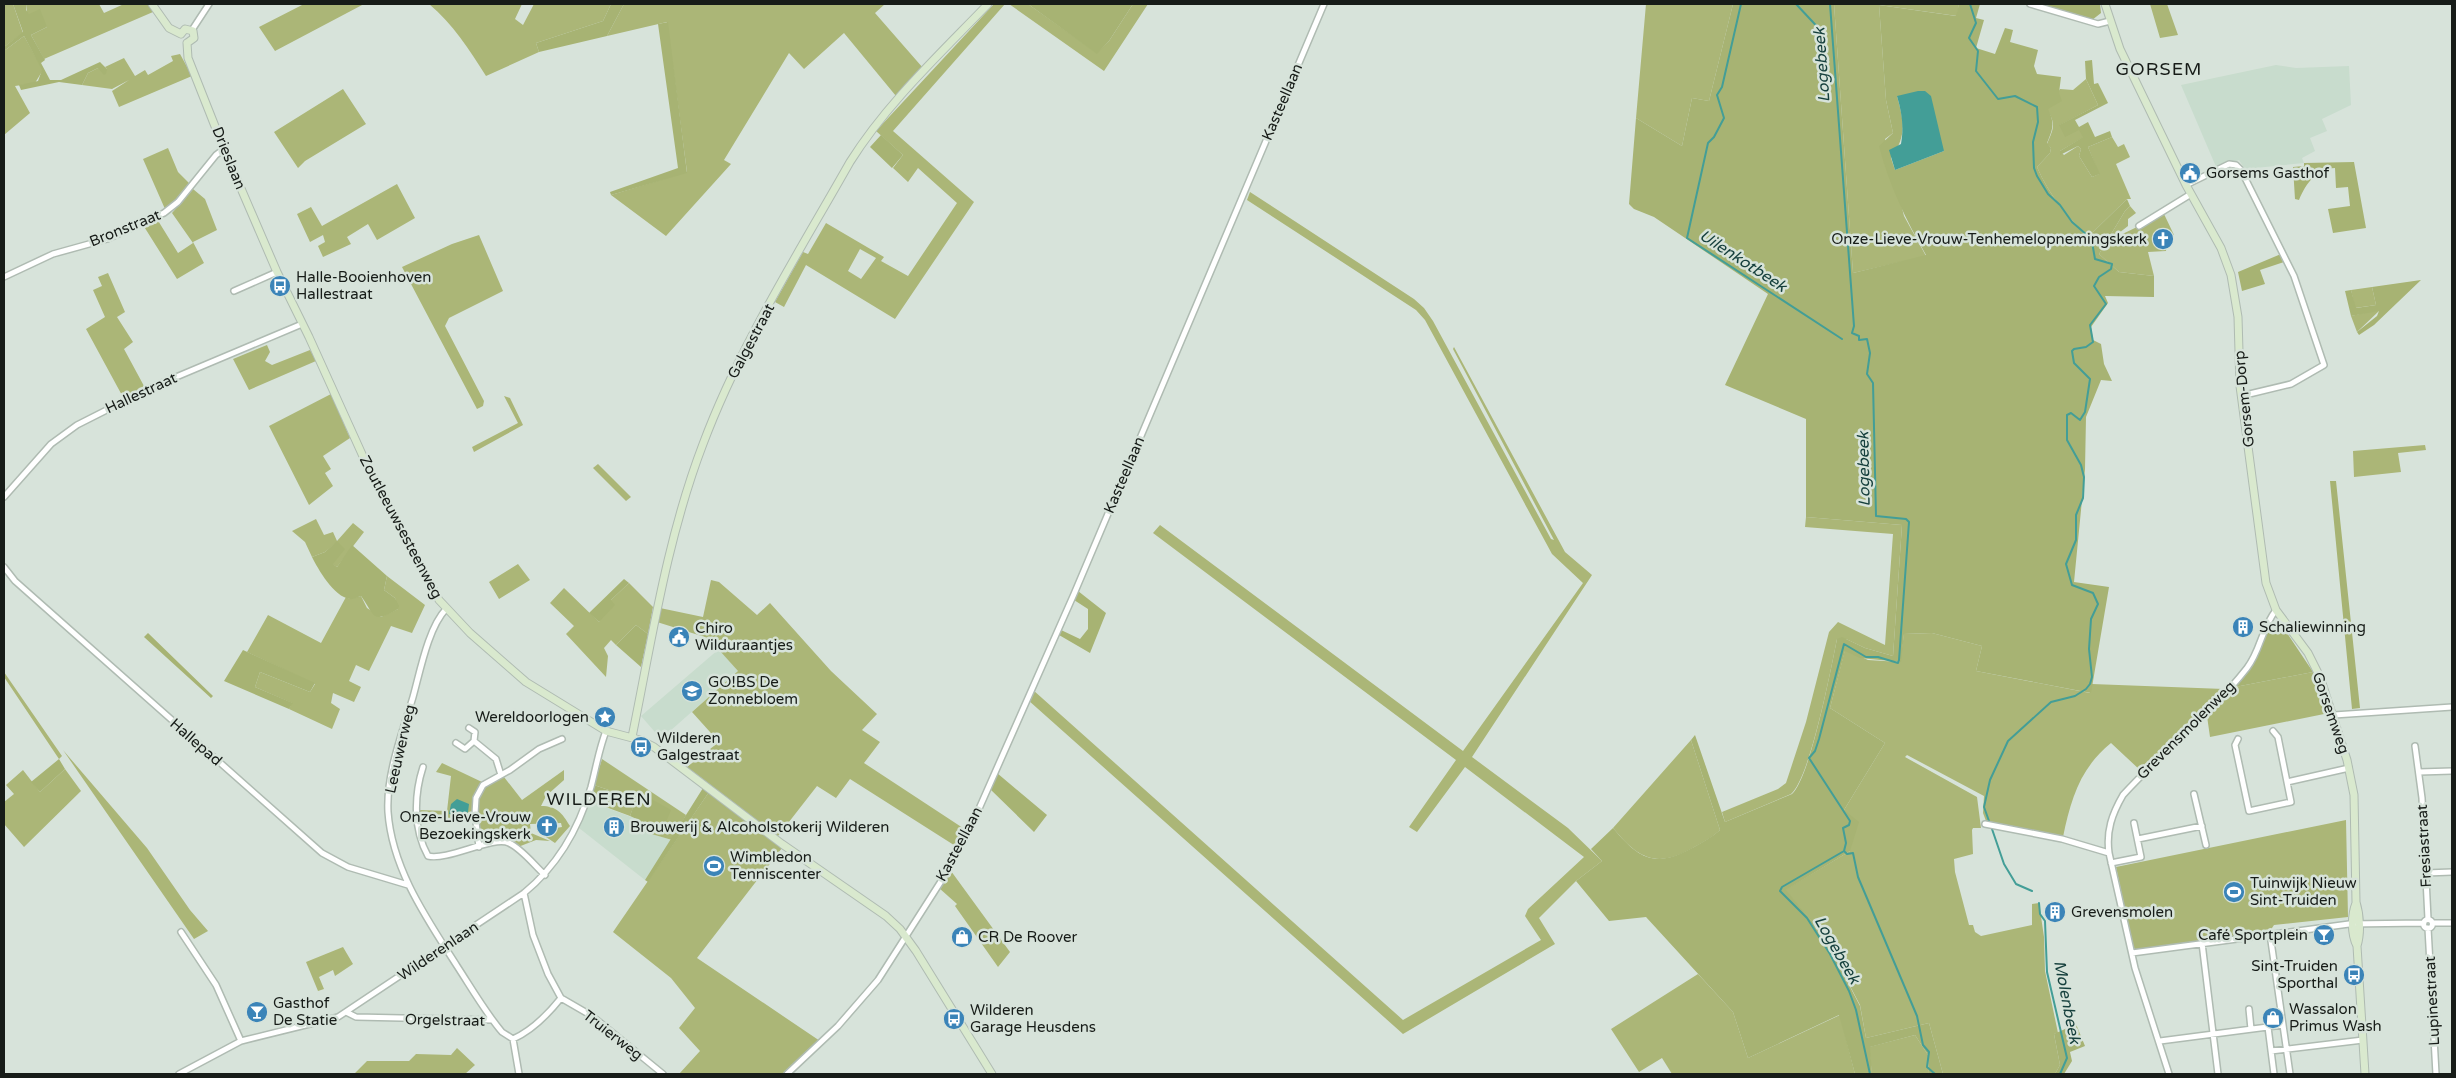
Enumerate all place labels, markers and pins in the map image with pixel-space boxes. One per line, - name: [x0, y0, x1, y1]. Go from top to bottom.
- public building icon: Gorsems Gasthof: [2178, 161, 2202, 185]
- place label: Gorsems Gasthof: [2206, 164, 2330, 182]
- church icon: Onze-Lieve-Vrouw-Tenhemelopnemingskerk: [2151, 227, 2175, 251]
- place label: Onze-Lieve-Vrouw-Tenhemelopnemingskerk: [1831, 230, 2147, 248]
- place label: Halle-Booienhoven Hallestraat: [296, 268, 431, 303]
- bus stop icon: Halle-Booienhoven Hallestraat: [268, 274, 292, 298]
- building icon: Schaliewinning: [2231, 615, 2255, 639]
- place label: Schaliewinning: [2259, 618, 2366, 636]
- place label: Chiro Wilduraantjes: [695, 619, 793, 654]
- public building icon: Chiro Wilduraantjes: [667, 625, 691, 649]
- place label: GO!BS De Zonnebloem: [708, 673, 798, 708]
- school or university icon: GO!BS De Zonnebloem: [680, 679, 704, 703]
- place icon: Wereldoorlogen: [593, 705, 617, 729]
- place label: Wereldoorlogen: [475, 708, 589, 726]
- place label: Wilderen Galgestraat: [657, 729, 740, 764]
- bus stop icon: Wilderen Galgestraat: [629, 735, 653, 759]
- place label: Onze-Lieve-Vrouw Bezoekingskerk: [400, 808, 531, 843]
- church icon: Onze-Lieve-Vrouw Bezoekingskerk: [535, 814, 559, 838]
- building icon: Brouwerij & Alcoholstokerij Wilderen: [602, 815, 626, 839]
- place label: Brouwerij & Alcoholstokerij Wilderen: [630, 818, 889, 836]
- place label: Wimbledon Tenniscenter: [730, 848, 821, 883]
- sports icon: Wimbledon Tenniscenter: [702, 854, 726, 878]
- place label: Tuinwijk Nieuw Sint-Truiden: [2250, 874, 2357, 909]
- sports icon: Tuinwijk Nieuw Sint-Truiden: [2222, 880, 2246, 904]
- building icon: Grevensmolen: [2043, 900, 2067, 924]
- place label: Grevensmolen: [2071, 903, 2173, 921]
- bar icon: Café Sportplein: [2312, 923, 2336, 947]
- shop icon: CR De Roover: [950, 925, 974, 949]
- place label: Café Sportplein: [2198, 926, 2308, 944]
- place label: CR De Roover: [978, 928, 1078, 946]
- place label: Sint-Truiden Sporthal: [2251, 957, 2338, 992]
- bus stop icon: Sint-Truiden Sporthal: [2342, 963, 2366, 987]
- place label: Gasthof De Statie: [273, 994, 337, 1029]
- bar icon: Gasthof De Statie: [245, 1000, 269, 1024]
- place label: Wassalon Primus Wash: [2289, 1000, 2382, 1035]
- place label: Wilderen Garage Heusdens: [970, 1001, 1096, 1036]
- shop icon: Wassalon Primus Wash: [2261, 1006, 2285, 1030]
- bus stop icon: Wilderen Garage Heusdens: [942, 1007, 966, 1031]

